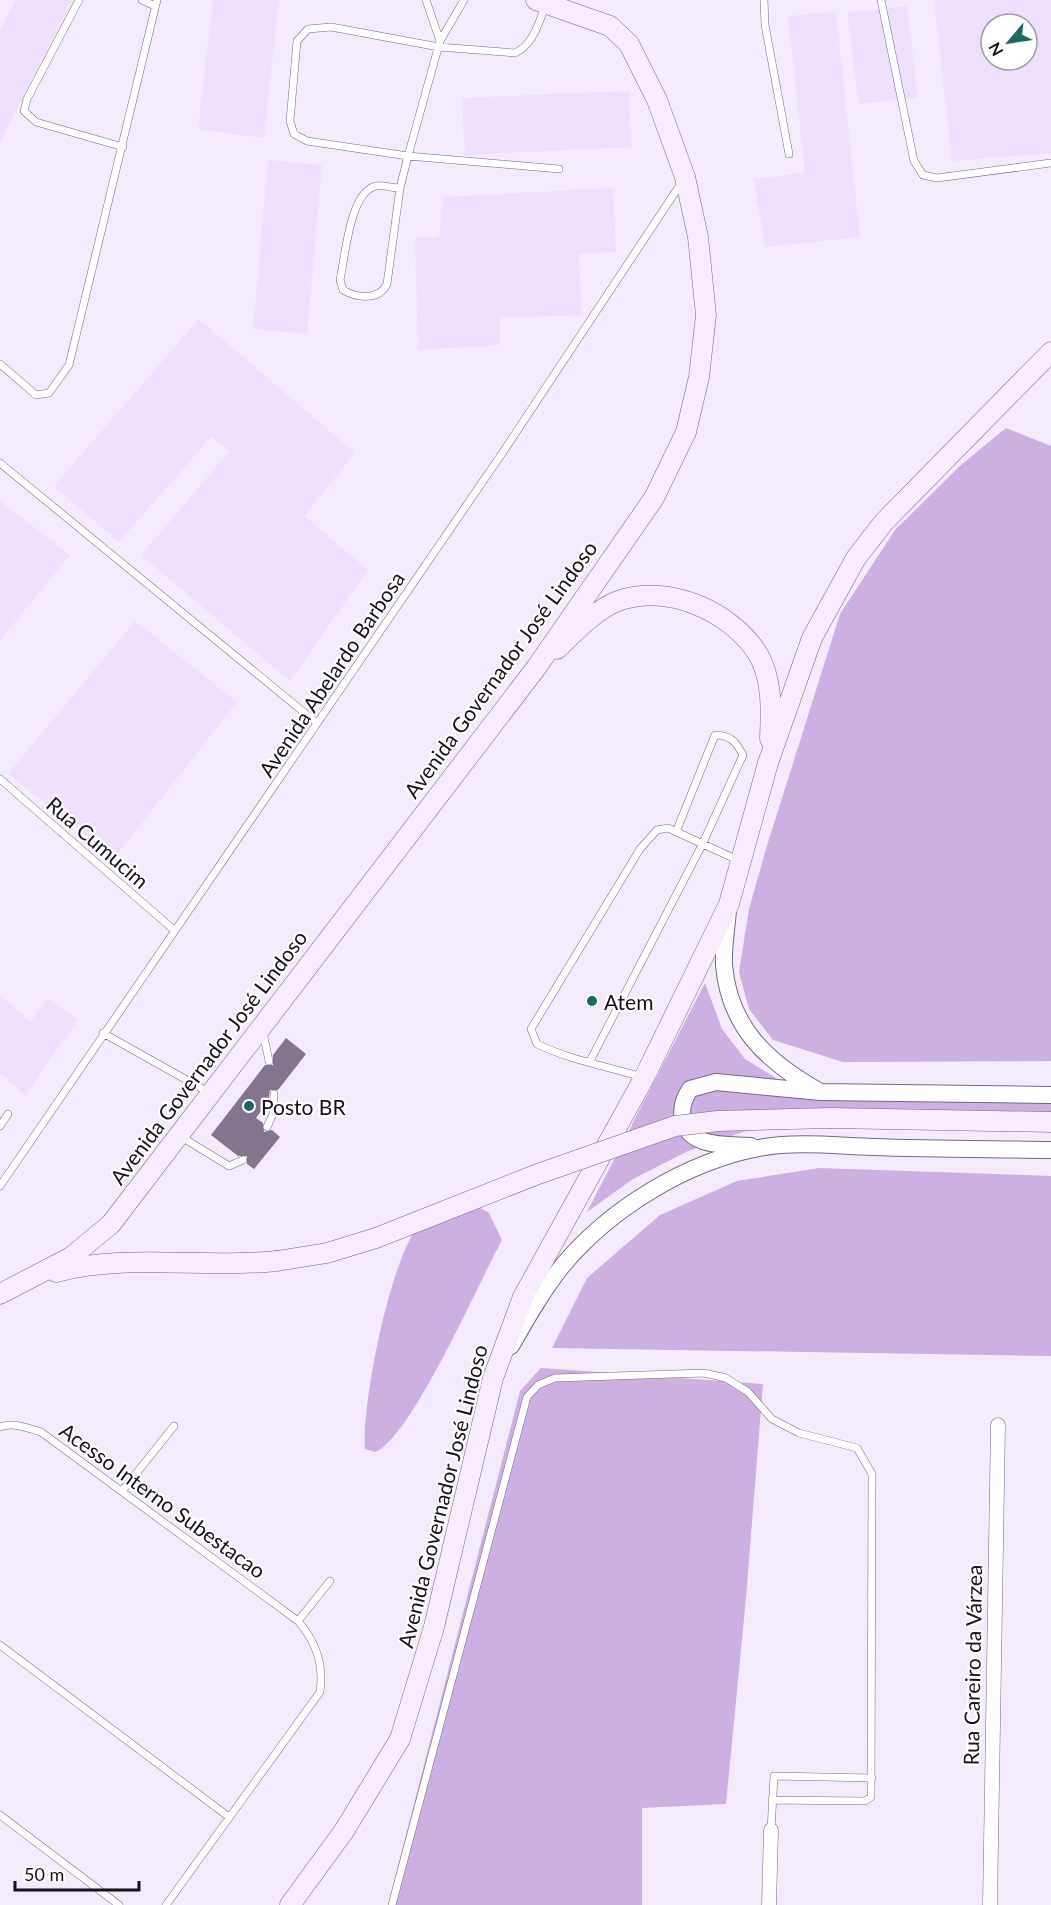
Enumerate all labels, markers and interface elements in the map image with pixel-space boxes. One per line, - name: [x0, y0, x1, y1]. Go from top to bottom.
- north arrow: [979, 12, 1039, 72]
- text: N: [984, 40, 1007, 60]
- street label: Avenida Governador José Lindoso: [398, 536, 602, 802]
- street label: Avenida Abelardo Barbosa: [253, 567, 409, 781]
- street label: Rua Cumucim: [42, 791, 154, 893]
- street label: Avenida Governador José Lindoso: [104, 925, 312, 1189]
- place label: Atem: [604, 989, 653, 1014]
- marker: Atem: [585, 994, 599, 1008]
- place label: Posto BR: [261, 1094, 346, 1119]
- marker: Posto BR: [242, 1099, 256, 1113]
- street label: Avenida Governador José Lindoso: [392, 1342, 492, 1650]
- street label: Acesso Interno Subestacao: [55, 1417, 271, 1583]
- street label: Rua Careiro da Várzea: [958, 1564, 986, 1766]
- scale bar: [15, 1854, 140, 1892]
- text: 50 m: [24, 1863, 64, 1885]

